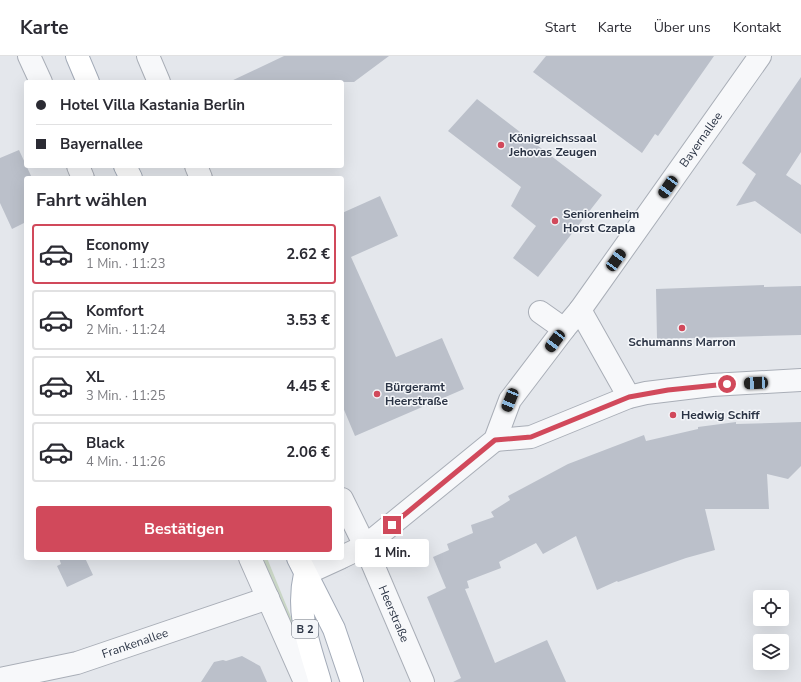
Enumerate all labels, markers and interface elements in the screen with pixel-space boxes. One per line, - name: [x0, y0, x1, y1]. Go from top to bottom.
- text: Karte: [20, 15, 69, 41]
- text: Start: [545, 18, 576, 37]
- text: Karte: [598, 18, 632, 37]
- text: Über uns: [654, 18, 711, 37]
- text: Kontakt: [733, 18, 781, 37]
- text: Hotel Villa Kastania Berlin: [60, 95, 245, 115]
- street label: Bayernallee: [676, 109, 726, 170]
- place label: Königreichssaal Jehovas Zeugen: [508, 130, 597, 160]
- text: Bayernallee: [60, 134, 143, 154]
- marker: Königreichssaal Jehovas Zeugen: [496, 140, 506, 150]
- car: [656, 174, 680, 200]
- text: Fahrt wählen: [36, 188, 147, 212]
- place label: Seniorenheim Horst Czapla: [563, 206, 639, 236]
- marker: Seniorenheim Horst Czapla: [550, 216, 560, 226]
- text: Economy: [86, 235, 149, 255]
- icon: car: [38, 236, 74, 272]
- text: 2.62 €: [286, 244, 330, 264]
- car: [604, 247, 628, 273]
- text: 1 Min. · 11:23: [86, 255, 165, 273]
- text: Komfort: [86, 301, 144, 321]
- icon: car: [38, 302, 74, 338]
- text: 3.53 €: [286, 310, 330, 330]
- text: 2 Min. · 11:24: [86, 321, 165, 339]
- marker: Schumanns Marron: [677, 323, 687, 333]
- car: [543, 328, 567, 354]
- place label: Schumanns Marron: [628, 334, 736, 350]
- text: XL: [86, 367, 105, 387]
- icon: car: [38, 368, 74, 404]
- route start: [718, 375, 736, 393]
- text: 4.45 €: [286, 376, 330, 396]
- car: [744, 376, 768, 390]
- place label: Bürgeramt Heerstraße: [385, 379, 448, 409]
- text: 3 Min. · 11:25: [86, 387, 165, 405]
- car: [500, 387, 520, 413]
- marker: Bürgeramt Heerstraße: [372, 389, 382, 399]
- place label: Hedwig Schiff: [681, 407, 760, 423]
- marker: Hedwig Schiff: [668, 410, 678, 420]
- text: Black: [86, 433, 124, 453]
- icon: car: [38, 434, 74, 470]
- text: 2.06 €: [286, 442, 330, 462]
- text: 4 Min. · 11:26: [86, 453, 165, 471]
- button: Bestätigen: [36, 506, 332, 552]
- route end: [383, 516, 401, 534]
- callout: 1 Min.: [355, 539, 429, 567]
- text: 1 Min.: [374, 544, 410, 562]
- street label: Heerstraße: [375, 583, 413, 645]
- map controls: [753, 590, 789, 670]
- button: locate: [753, 590, 789, 626]
- road number: B 2: [292, 620, 318, 638]
- street label: Frankenallee: [100, 625, 170, 662]
- button: layers: [753, 634, 789, 670]

